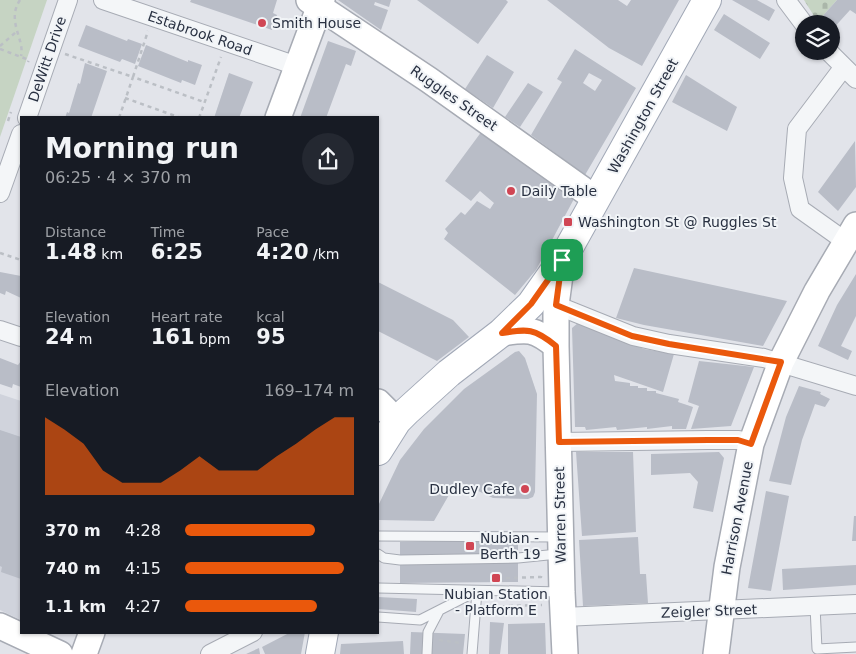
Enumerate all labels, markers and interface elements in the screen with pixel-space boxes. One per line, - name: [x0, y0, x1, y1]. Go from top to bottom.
- street label: Estabrook Road: [146, 8, 254, 58]
- street label: DeWitt Drive: [25, 14, 69, 104]
- place label: Smith House: [272, 15, 361, 31]
- map controls: [795, 15, 840, 60]
- button: layers: [795, 15, 840, 60]
- marker: Smith House: [256, 17, 268, 29]
- street label: Washington Street: [605, 55, 682, 176]
- street label: Ruggles Street: [407, 62, 501, 134]
- text: Morning run: [45, 132, 239, 165]
- button: share: [302, 133, 354, 185]
- text: 06:25 · 4 × 370 m: [45, 168, 191, 187]
- place label: Daily Table: [521, 183, 597, 199]
- marker: Daily Table: [505, 185, 517, 197]
- place label: Washington St @ Ruggles St: [578, 214, 777, 230]
- marker: Washington St @ Ruggles St: [562, 216, 574, 228]
- text: Distance: [45, 224, 106, 240]
- text: Time: [151, 224, 185, 240]
- text: Pace: [256, 224, 289, 240]
- pin: [541, 239, 583, 281]
- text: 1.48: [45, 240, 97, 264]
- text: 6:25: [151, 240, 203, 264]
- text: 4:20: [256, 240, 309, 264]
- text: km: [97, 246, 123, 262]
- text: /km: [309, 246, 339, 262]
- icon: arrive: [548, 246, 576, 274]
- text: Elevation: [45, 309, 110, 325]
- text: Heart rate: [151, 309, 223, 325]
- text: kcal: [256, 309, 285, 325]
- text: 24: [45, 325, 74, 349]
- text: 161: [151, 325, 195, 349]
- text: 95: [256, 325, 286, 349]
- text: m: [74, 331, 92, 347]
- text: bpm: [195, 331, 230, 347]
- text: Elevation: [45, 381, 119, 400]
- text: 169–174 m: [264, 381, 354, 400]
- street label: Harrison Avenue: [718, 460, 756, 576]
- street label: Warren Street: [551, 466, 569, 564]
- place label: Dudley Cafe: [429, 481, 515, 497]
- marker: Dudley Cafe: [519, 483, 531, 495]
- text: 370 m: [45, 521, 101, 540]
- text: 4:28: [125, 521, 161, 540]
- place label: Nubian - Berth 19: [480, 530, 541, 562]
- marker: Nubian - Berth 19: [464, 540, 476, 552]
- text: 740 m: [45, 559, 101, 578]
- text: 4:15: [125, 559, 161, 578]
- marker: Nubian Station - Platform E: [490, 572, 502, 584]
- place label: Nubian Station - Platform E: [444, 586, 548, 618]
- text: 1.1 km: [45, 597, 106, 616]
- text: 4:27: [125, 597, 161, 616]
- street label: Zeigler Street: [661, 601, 758, 621]

